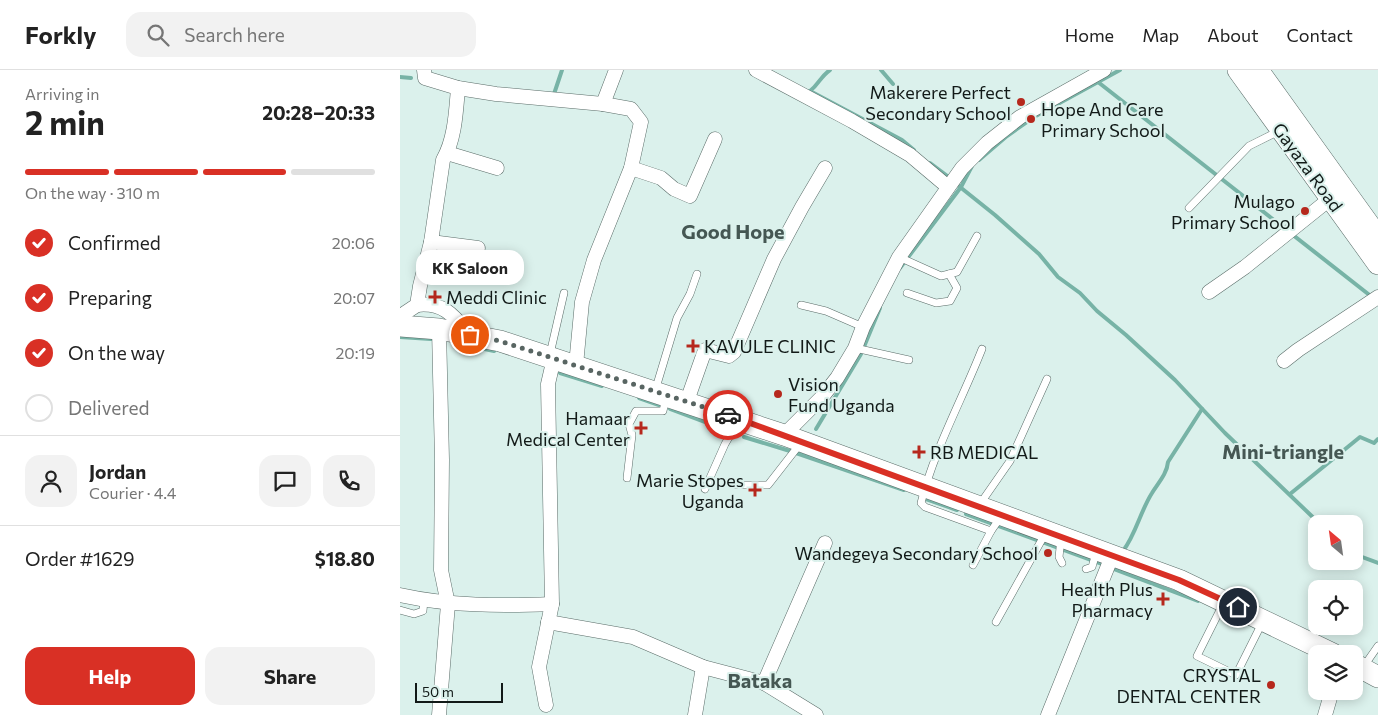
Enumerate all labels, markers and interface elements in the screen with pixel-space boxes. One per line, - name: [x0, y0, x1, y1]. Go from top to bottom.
- search box: [126, 12, 476, 57]
- text: Forkly: [25, 20, 96, 49]
- icon: search: [144, 21, 172, 49]
- text: Search here: [184, 23, 285, 46]
- text: Home: [1065, 24, 1114, 46]
- text: Map: [1142, 24, 1179, 46]
- text: About: [1207, 24, 1259, 46]
- text: Contact: [1287, 24, 1353, 46]
- place label: Makerere Perfect Secondary School: [865, 81, 1011, 124]
- text: Arriving in: [25, 84, 99, 103]
- marker: Makerere Perfect Secondary School: [1015, 96, 1027, 108]
- place label: Hope And Care Primary School: [1041, 98, 1165, 141]
- text: 20:28–20:33: [262, 101, 375, 124]
- text: 2 min: [25, 102, 105, 142]
- marker: Hope And Care Primary School: [1025, 113, 1037, 125]
- street label: Gayaza Road: [1268, 118, 1348, 216]
- text: On the way · 310 m: [25, 183, 160, 202]
- place label: Mulago Primary School: [1171, 190, 1295, 233]
- marker: Mulago Primary School: [1299, 205, 1311, 217]
- district label: Good Hope: [681, 219, 785, 243]
- icon: check: [25, 229, 53, 257]
- text: Confirmed: [68, 231, 161, 254]
- text: 20:06: [332, 233, 375, 252]
- callout: KK Saloon: [416, 250, 524, 285]
- text: KK Saloon: [432, 258, 508, 277]
- icon: check: [25, 284, 53, 312]
- text: Preparing: [68, 286, 152, 309]
- place label: Meddi Clinic: [446, 286, 547, 308]
- text: 20:07: [333, 288, 375, 307]
- marker: Meddi Clinic: [428, 290, 442, 304]
- pin: [449, 314, 491, 356]
- icon: bag: [456, 321, 484, 349]
- place label: KAVULE CLINIC: [704, 335, 836, 357]
- icon: check: [25, 339, 53, 367]
- marker: KAVULE CLINIC: [686, 339, 700, 353]
- text: On the way: [68, 341, 165, 364]
- text: 20:19: [335, 343, 375, 362]
- place label: Vision Fund Uganda: [788, 373, 895, 416]
- marker: Vision Fund Uganda: [772, 388, 784, 400]
- courier: [703, 390, 753, 440]
- text: Delivered: [68, 396, 149, 419]
- icon: car: [714, 401, 742, 429]
- place label: Hamaar Medical Center: [506, 407, 630, 450]
- marker: Hamaar Medical Center: [634, 421, 648, 435]
- district label: Mini-triangle: [1222, 439, 1344, 463]
- place label: RB MEDICAL: [930, 441, 1038, 463]
- marker: RB MEDICAL: [912, 445, 926, 459]
- button: person: [25, 455, 77, 507]
- button: chat: [259, 455, 311, 507]
- button: phone: [323, 455, 375, 507]
- text: Jordan: [89, 460, 146, 483]
- place label: Marie Stopes Uganda: [636, 469, 744, 512]
- text: Courier · 4.4: [89, 483, 176, 502]
- marker: Marie Stopes Uganda: [748, 483, 762, 497]
- north arrow: [1308, 515, 1362, 570]
- map controls: [1308, 515, 1363, 700]
- place label: Wandegeya Secondary School: [794, 542, 1038, 564]
- text: Order #1629: [25, 547, 135, 570]
- text: $18.80: [315, 547, 375, 570]
- marker: Wandegeya Secondary School: [1042, 547, 1054, 559]
- place label: Health Plus Pharmacy: [1061, 578, 1153, 621]
- button: locate: [1308, 580, 1363, 635]
- pin: [1217, 586, 1259, 628]
- marker: Health Plus Pharmacy: [1157, 593, 1169, 605]
- icon: home: [1224, 593, 1252, 621]
- button: layers: [1308, 645, 1363, 700]
- button: Help: [25, 647, 195, 705]
- button: Share: [205, 647, 375, 705]
- place label: CRYSTAL DENTAL CENTER: [1116, 664, 1261, 707]
- district label: Bataka: [728, 668, 792, 692]
- marker: CRYSTAL DENTAL CENTER: [1265, 679, 1277, 691]
- scale bar: [415, 680, 502, 703]
- text: 50 m: [422, 683, 454, 700]

